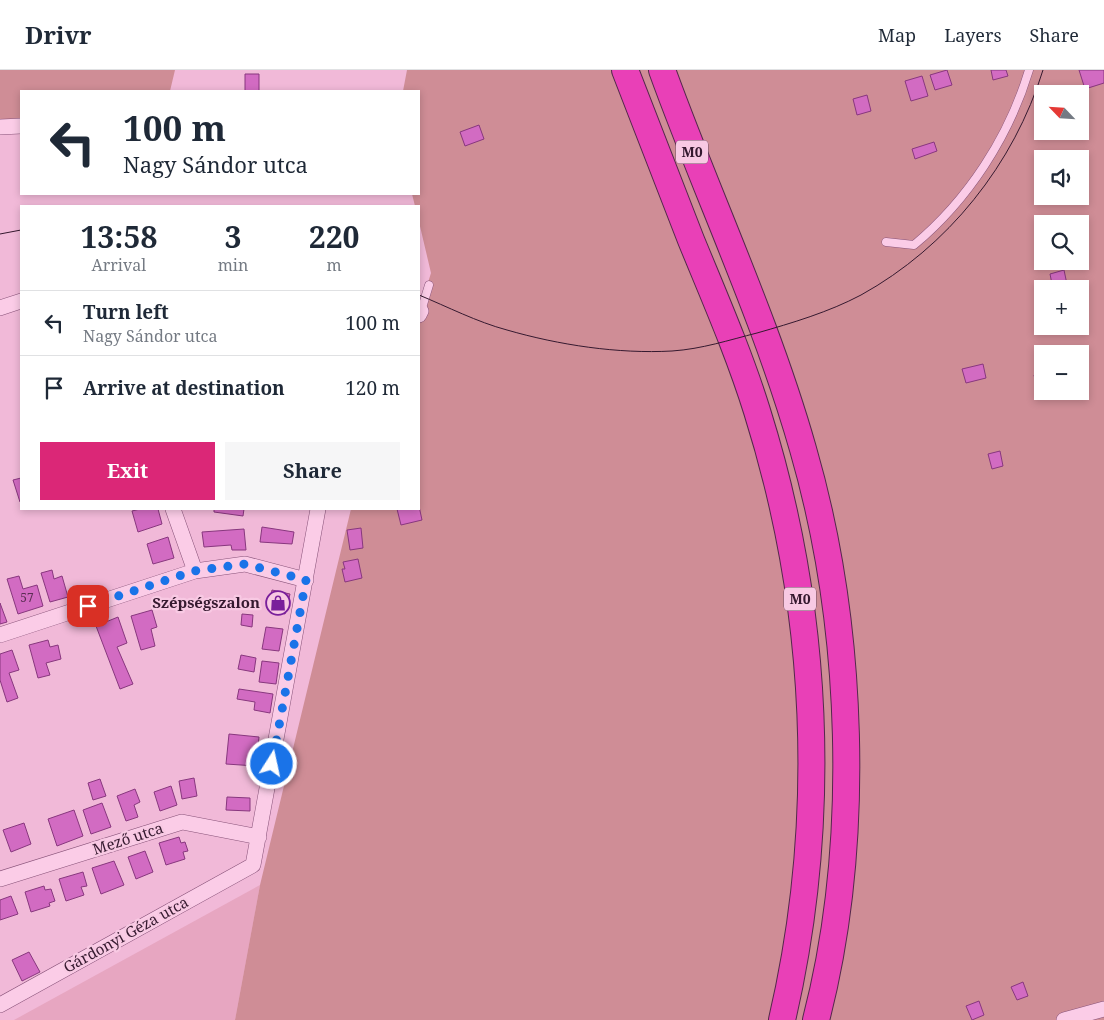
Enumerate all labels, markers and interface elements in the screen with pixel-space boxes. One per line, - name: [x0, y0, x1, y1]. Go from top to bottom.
- text: Drivr: [25, 18, 92, 51]
- text: Map: [878, 23, 916, 47]
- text: Layers: [944, 23, 1002, 47]
- text: Share: [1030, 23, 1079, 47]
- north arrow: [1034, 85, 1089, 140]
- map controls: [1034, 85, 1089, 400]
- text: 100 m: [123, 104, 226, 151]
- icon: left: [40, 110, 105, 175]
- road number: M0: [676, 140, 708, 164]
- text: Nagy Sándor utca: [123, 149, 308, 179]
- button: sound: [1034, 150, 1089, 205]
- button: search: [1034, 215, 1089, 270]
- text: 13:58: [80, 216, 157, 257]
- text: 3: [225, 216, 241, 257]
- text: 220: [309, 216, 360, 257]
- text: Arrival: [92, 254, 146, 276]
- text: min: [218, 254, 248, 276]
- text: m: [327, 254, 342, 276]
- button: +: [1034, 280, 1089, 335]
- text: Turn left: [83, 299, 169, 325]
- icon: left: [40, 309, 68, 337]
- text: 100 m: [345, 310, 400, 336]
- text: Nagy Sándor utca: [83, 325, 217, 347]
- button: −: [1034, 345, 1089, 400]
- icon: arrive: [40, 374, 68, 402]
- text: Arrive at destination: [83, 375, 285, 401]
- text: 120 m: [345, 375, 400, 401]
- button: Exit: [40, 442, 215, 500]
- button: Share: [225, 442, 400, 500]
- pin: [67, 585, 109, 627]
- road number: M0: [784, 588, 816, 610]
- house number: 57: [20, 589, 34, 606]
- shop icon: Szépségszalon: [265, 590, 291, 616]
- icon: arrive: [74, 592, 102, 620]
- place label: Szépségszalon: [152, 592, 260, 612]
- position arrow: [245, 737, 297, 789]
- street label: Mező utca: [90, 817, 165, 859]
- street label: Gárdonyi Géza utca: [59, 891, 192, 977]

